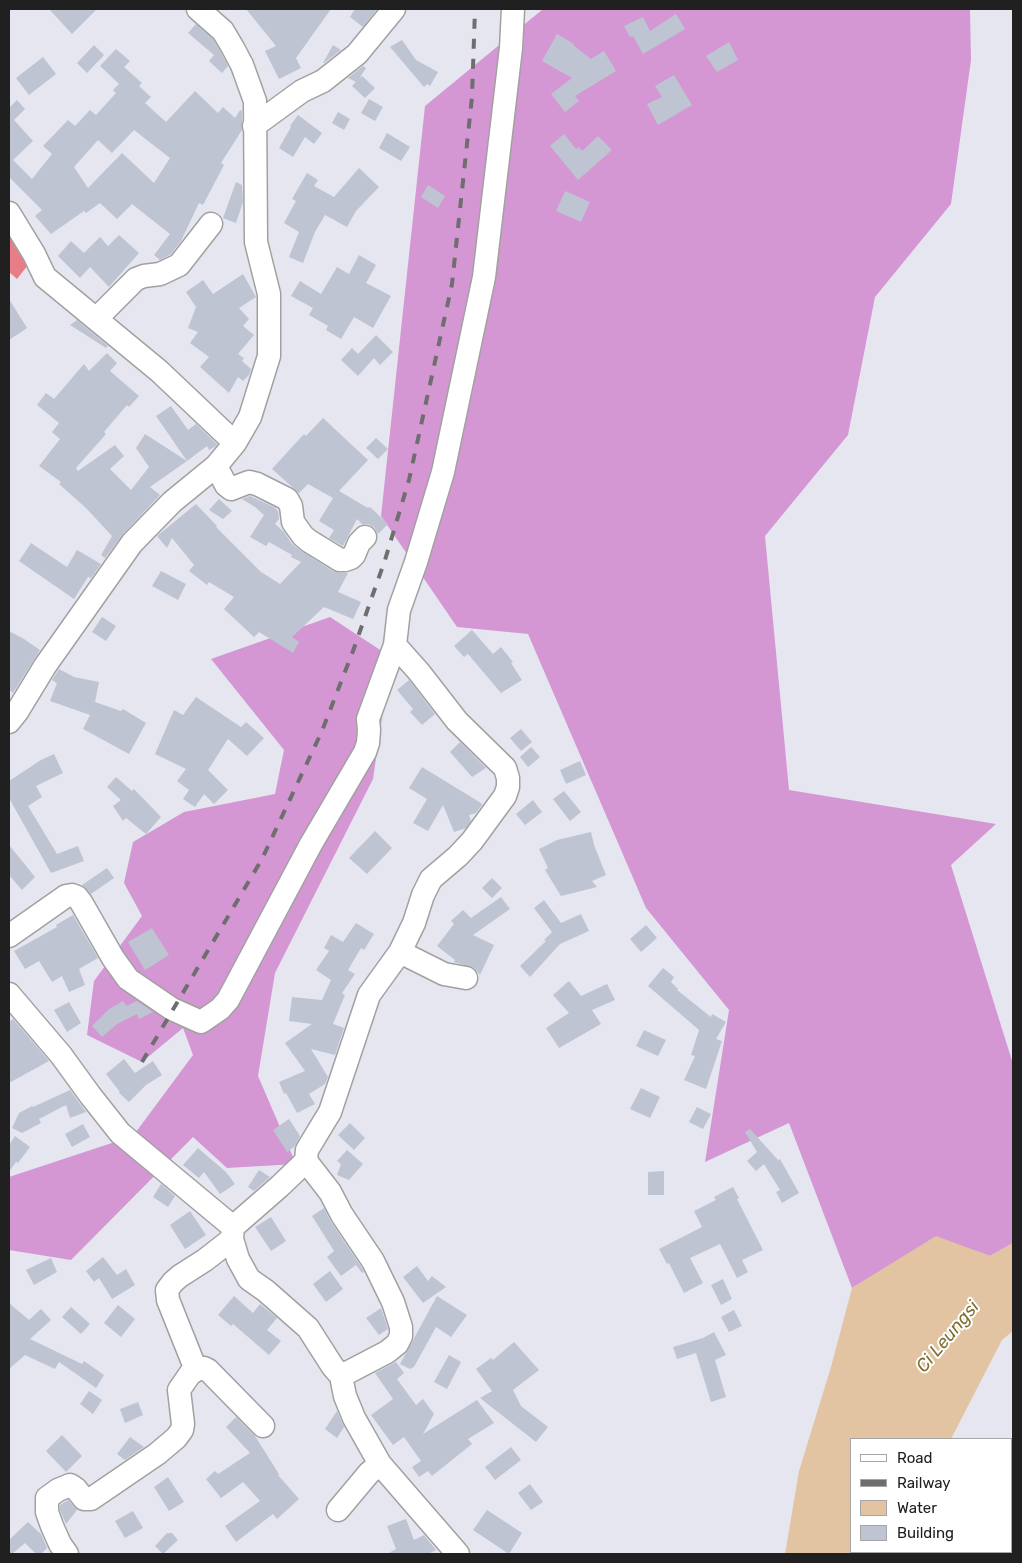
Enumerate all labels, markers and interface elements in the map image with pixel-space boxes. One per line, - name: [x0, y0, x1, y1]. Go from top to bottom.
- water label: Ci Leungsi: [912, 1297, 984, 1377]
- legend: [850, 1438, 1012, 1553]
- text: Road: [897, 1449, 933, 1467]
- text: Railway: [897, 1474, 951, 1492]
- text: Water: [897, 1499, 937, 1517]
- text: Building: [897, 1524, 954, 1542]

